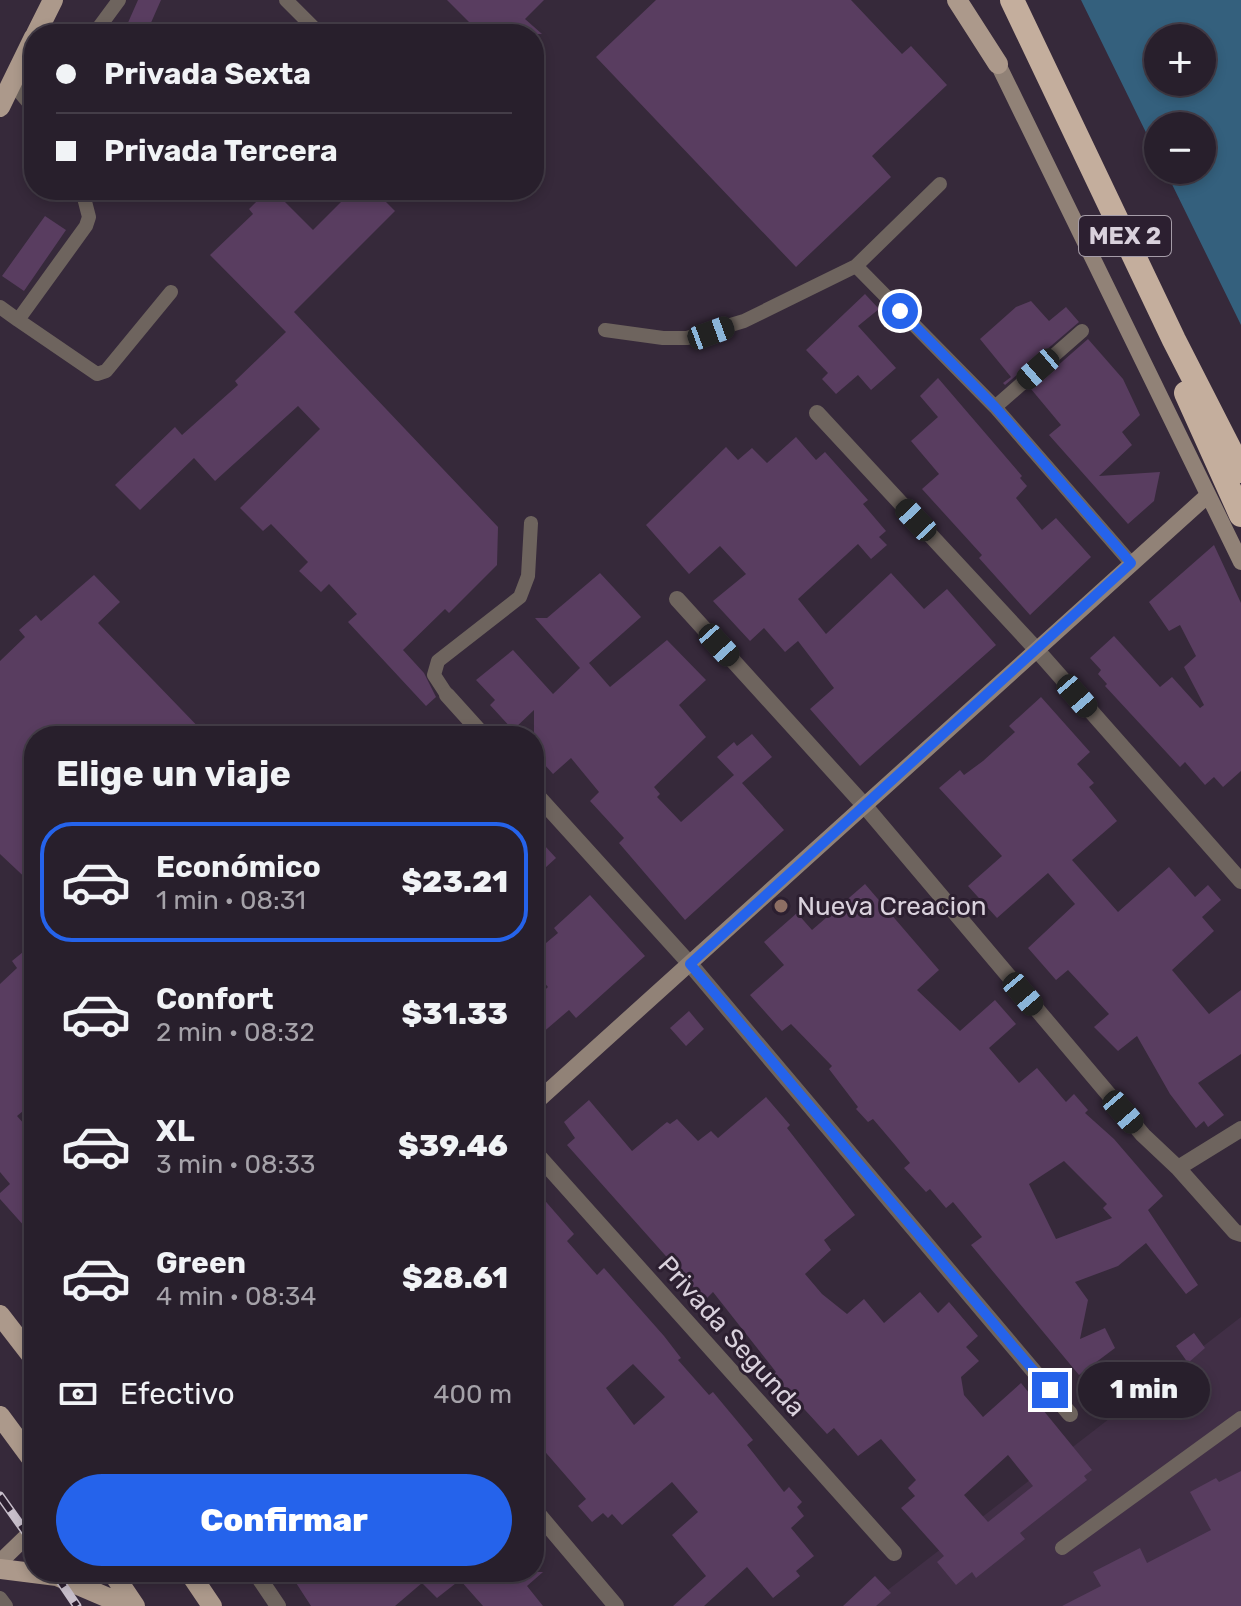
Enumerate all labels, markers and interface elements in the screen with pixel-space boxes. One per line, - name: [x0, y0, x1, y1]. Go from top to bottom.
- map controls: [1144, 24, 1216, 184]
- button: +: [1144, 24, 1216, 96]
- text: Privada Sexta: [104, 56, 311, 92]
- button: −: [1144, 112, 1216, 184]
- text: Privada Tercera: [104, 133, 338, 169]
- road number: MEX 2: [1079, 216, 1171, 256]
- route start: [882, 293, 918, 329]
- car: [684, 314, 738, 352]
- car: [1012, 344, 1064, 394]
- car: [891, 494, 941, 546]
- car: [694, 619, 744, 671]
- car: [1052, 670, 1102, 722]
- text: Elige un viaje: [56, 752, 291, 795]
- icon: car: [60, 846, 132, 918]
- text: Económico: [156, 849, 321, 885]
- text: $23.21: [401, 864, 508, 900]
- text: 1 min · 08:31: [156, 885, 306, 916]
- place label: Nueva Creacion: [797, 891, 987, 922]
- marker: Nueva Creacion: [772, 897, 790, 915]
- car: [998, 968, 1048, 1020]
- icon: car: [60, 978, 132, 1050]
- text: Confort: [156, 981, 274, 1017]
- text: $31.33: [401, 996, 508, 1032]
- text: 2 min · 08:32: [156, 1017, 315, 1048]
- car: [1098, 1086, 1148, 1138]
- icon: car: [60, 1110, 132, 1182]
- text: XL: [156, 1113, 195, 1149]
- text: $39.46: [398, 1128, 508, 1164]
- text: 3 min · 08:33: [156, 1149, 315, 1180]
- icon: car: [60, 1242, 132, 1314]
- text: Green: [156, 1245, 246, 1281]
- street label: Privada Segunda: [652, 1250, 812, 1423]
- text: $28.61: [402, 1260, 508, 1296]
- text: 4 min · 08:34: [156, 1281, 316, 1312]
- callout: 1 min: [1078, 1362, 1210, 1418]
- icon: cash: [56, 1372, 100, 1416]
- route end: [1032, 1372, 1068, 1408]
- text: 1 min: [1110, 1374, 1178, 1405]
- text: Efectivo: [120, 1376, 235, 1412]
- text: 400 m: [433, 1379, 512, 1410]
- button: Confirmar: [56, 1474, 512, 1566]

